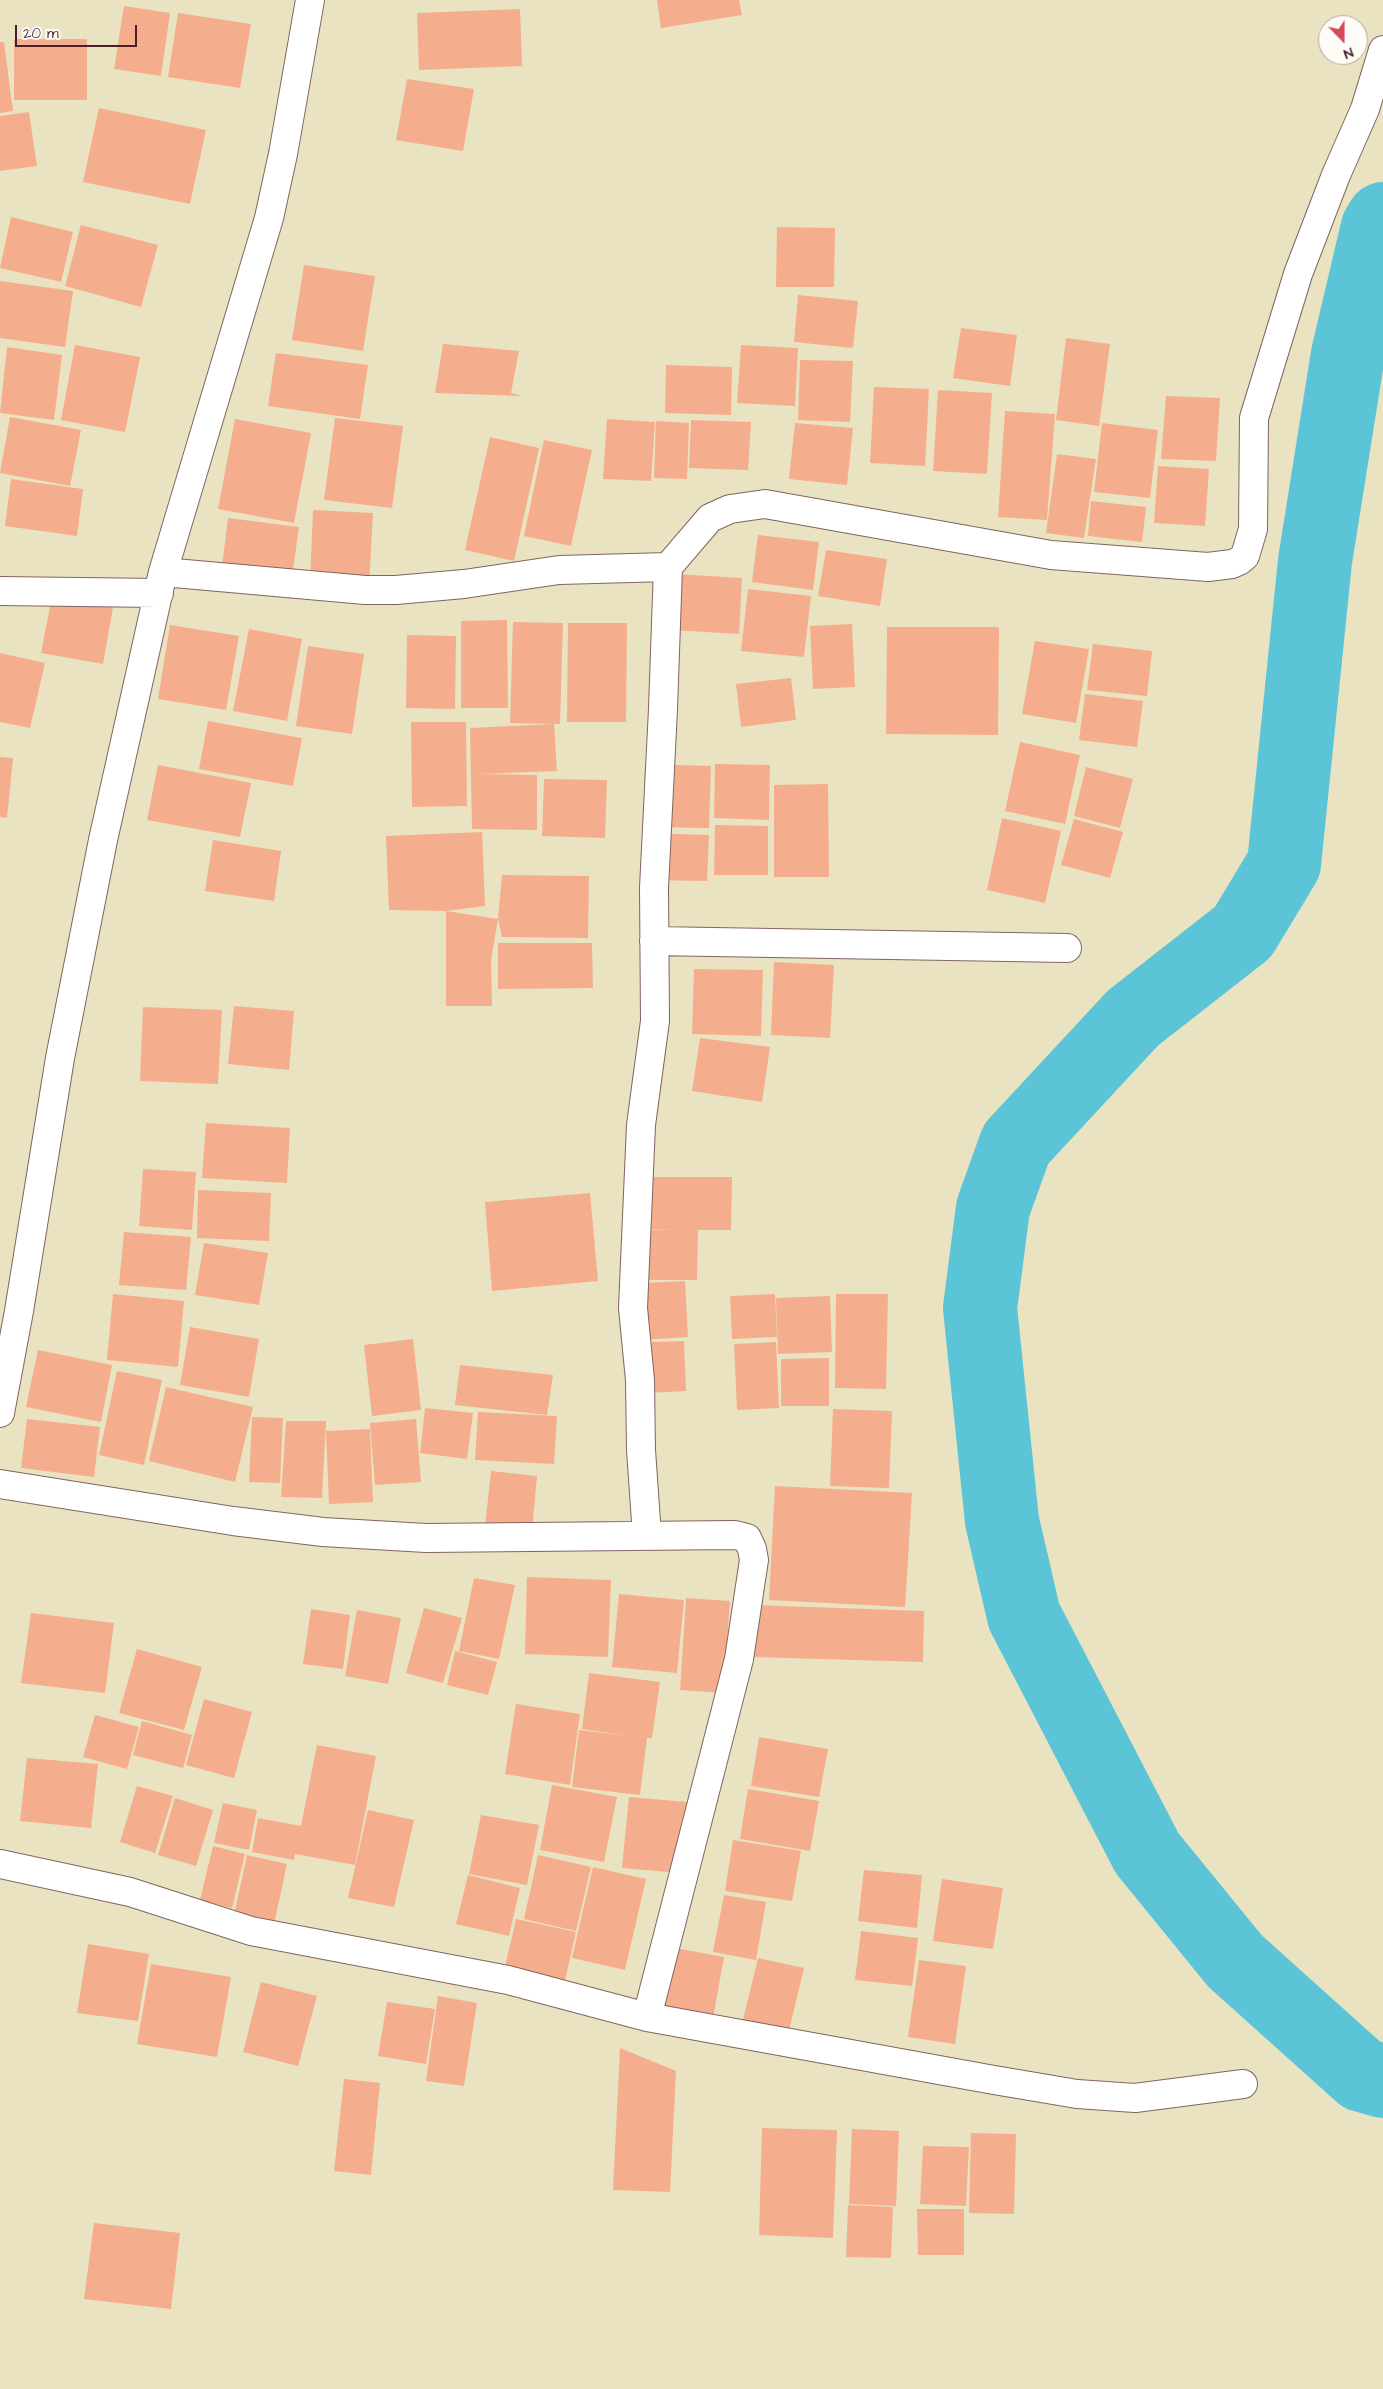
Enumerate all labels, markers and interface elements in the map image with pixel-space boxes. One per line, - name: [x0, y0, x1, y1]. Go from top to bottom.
- scale bar: [18, 15, 140, 47]
- north arrow: [1318, 15, 1368, 65]
- text: 20 m: [23, 23, 59, 44]
- text: N: [1340, 42, 1356, 64]

